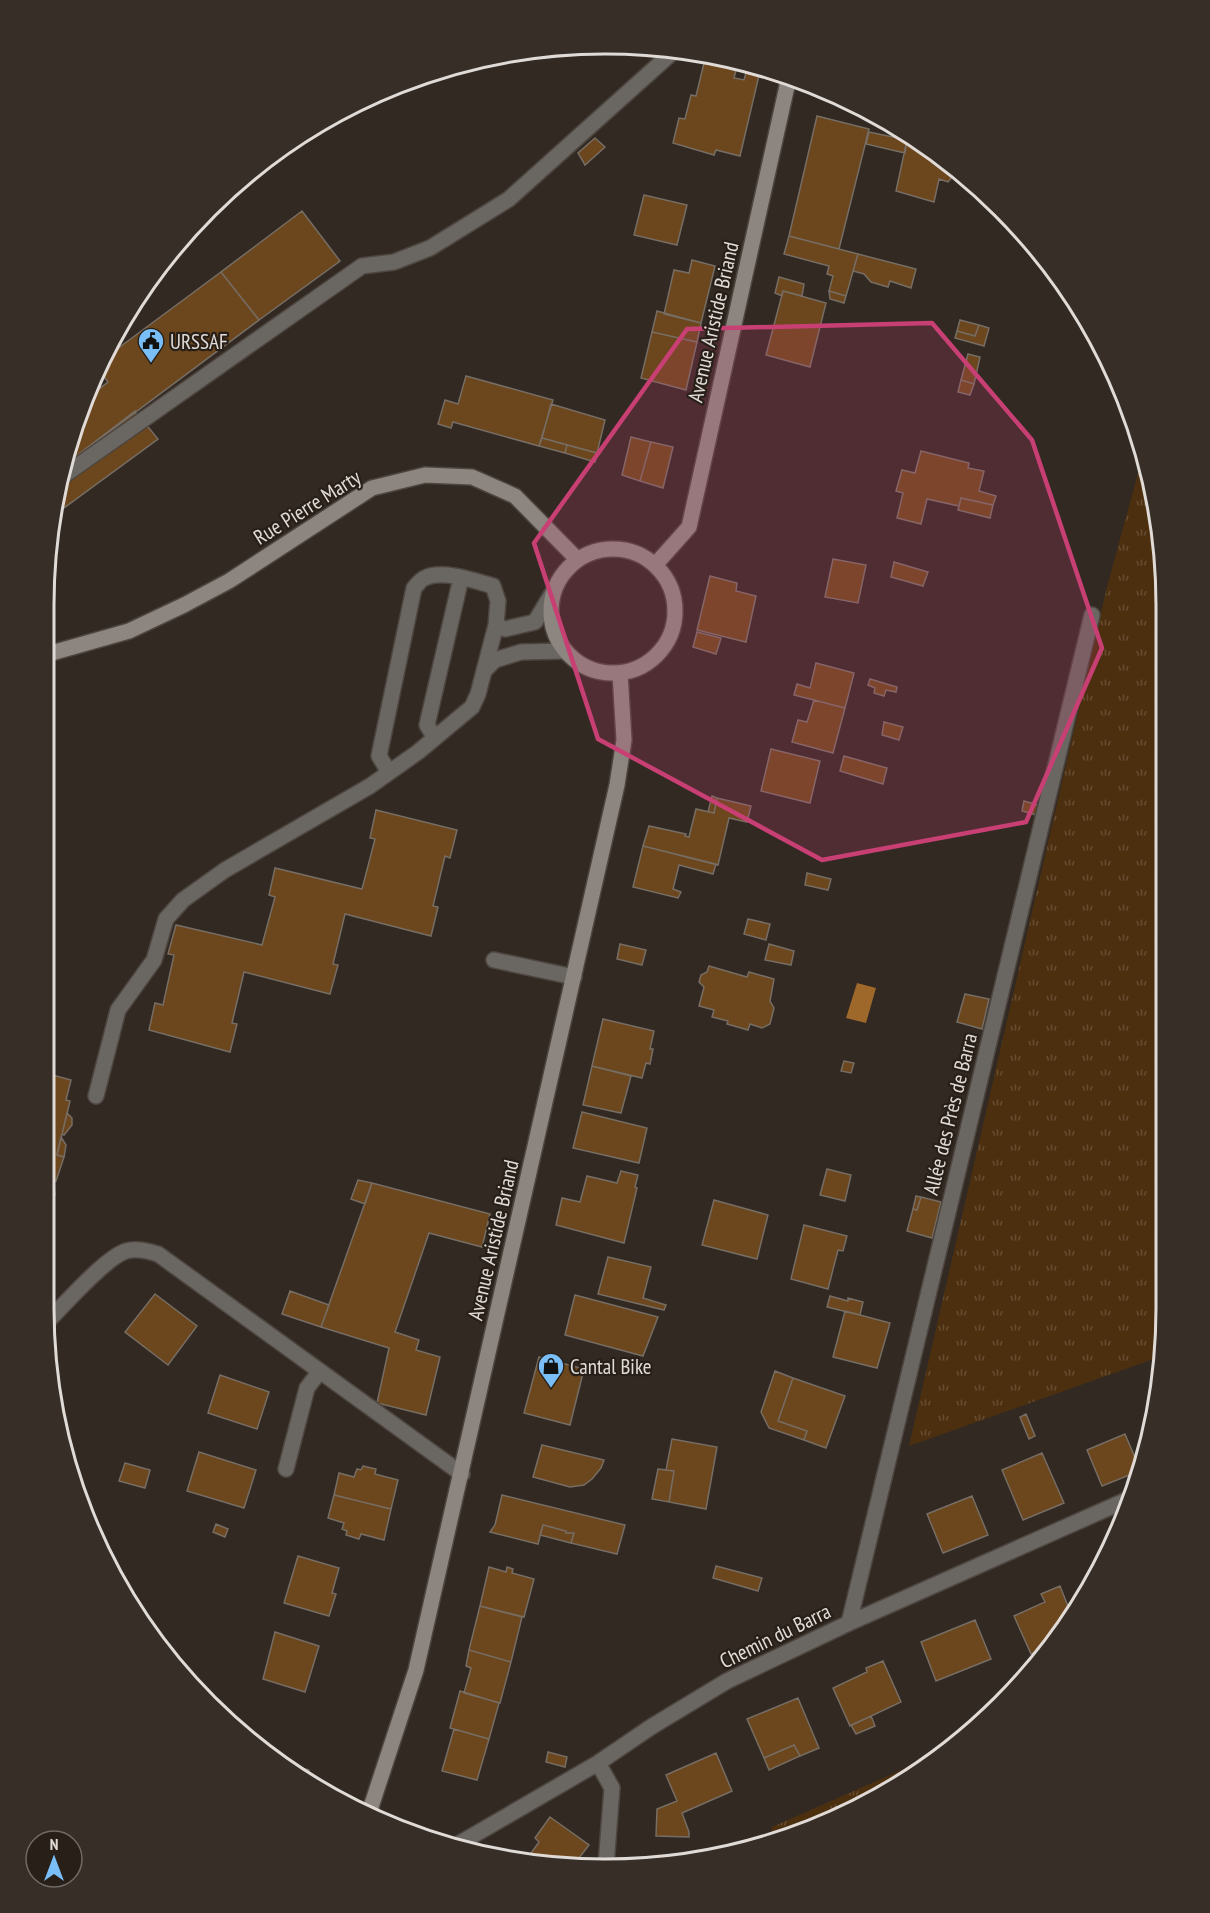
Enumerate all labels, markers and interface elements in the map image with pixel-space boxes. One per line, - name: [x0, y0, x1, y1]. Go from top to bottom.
- street label: Avenue Aristide Briand: [681, 239, 745, 405]
- public building icon: URSSAF: [136, 326, 166, 364]
- place label: URSSAF: [170, 328, 228, 355]
- street label: Rue Pierre Marty: [248, 463, 366, 551]
- street label: Allée des Près de Barra: [917, 1030, 983, 1198]
- street label: Avenue Aristide Briand: [461, 1157, 525, 1323]
- shop icon: Cantal Bike: [536, 1351, 566, 1389]
- place label: Cantal Bike: [570, 1353, 652, 1380]
- street label: Chemin du Barra: [715, 1597, 835, 1675]
- north arrow: [24, 1829, 84, 1889]
- text: N: [50, 1834, 58, 1854]

